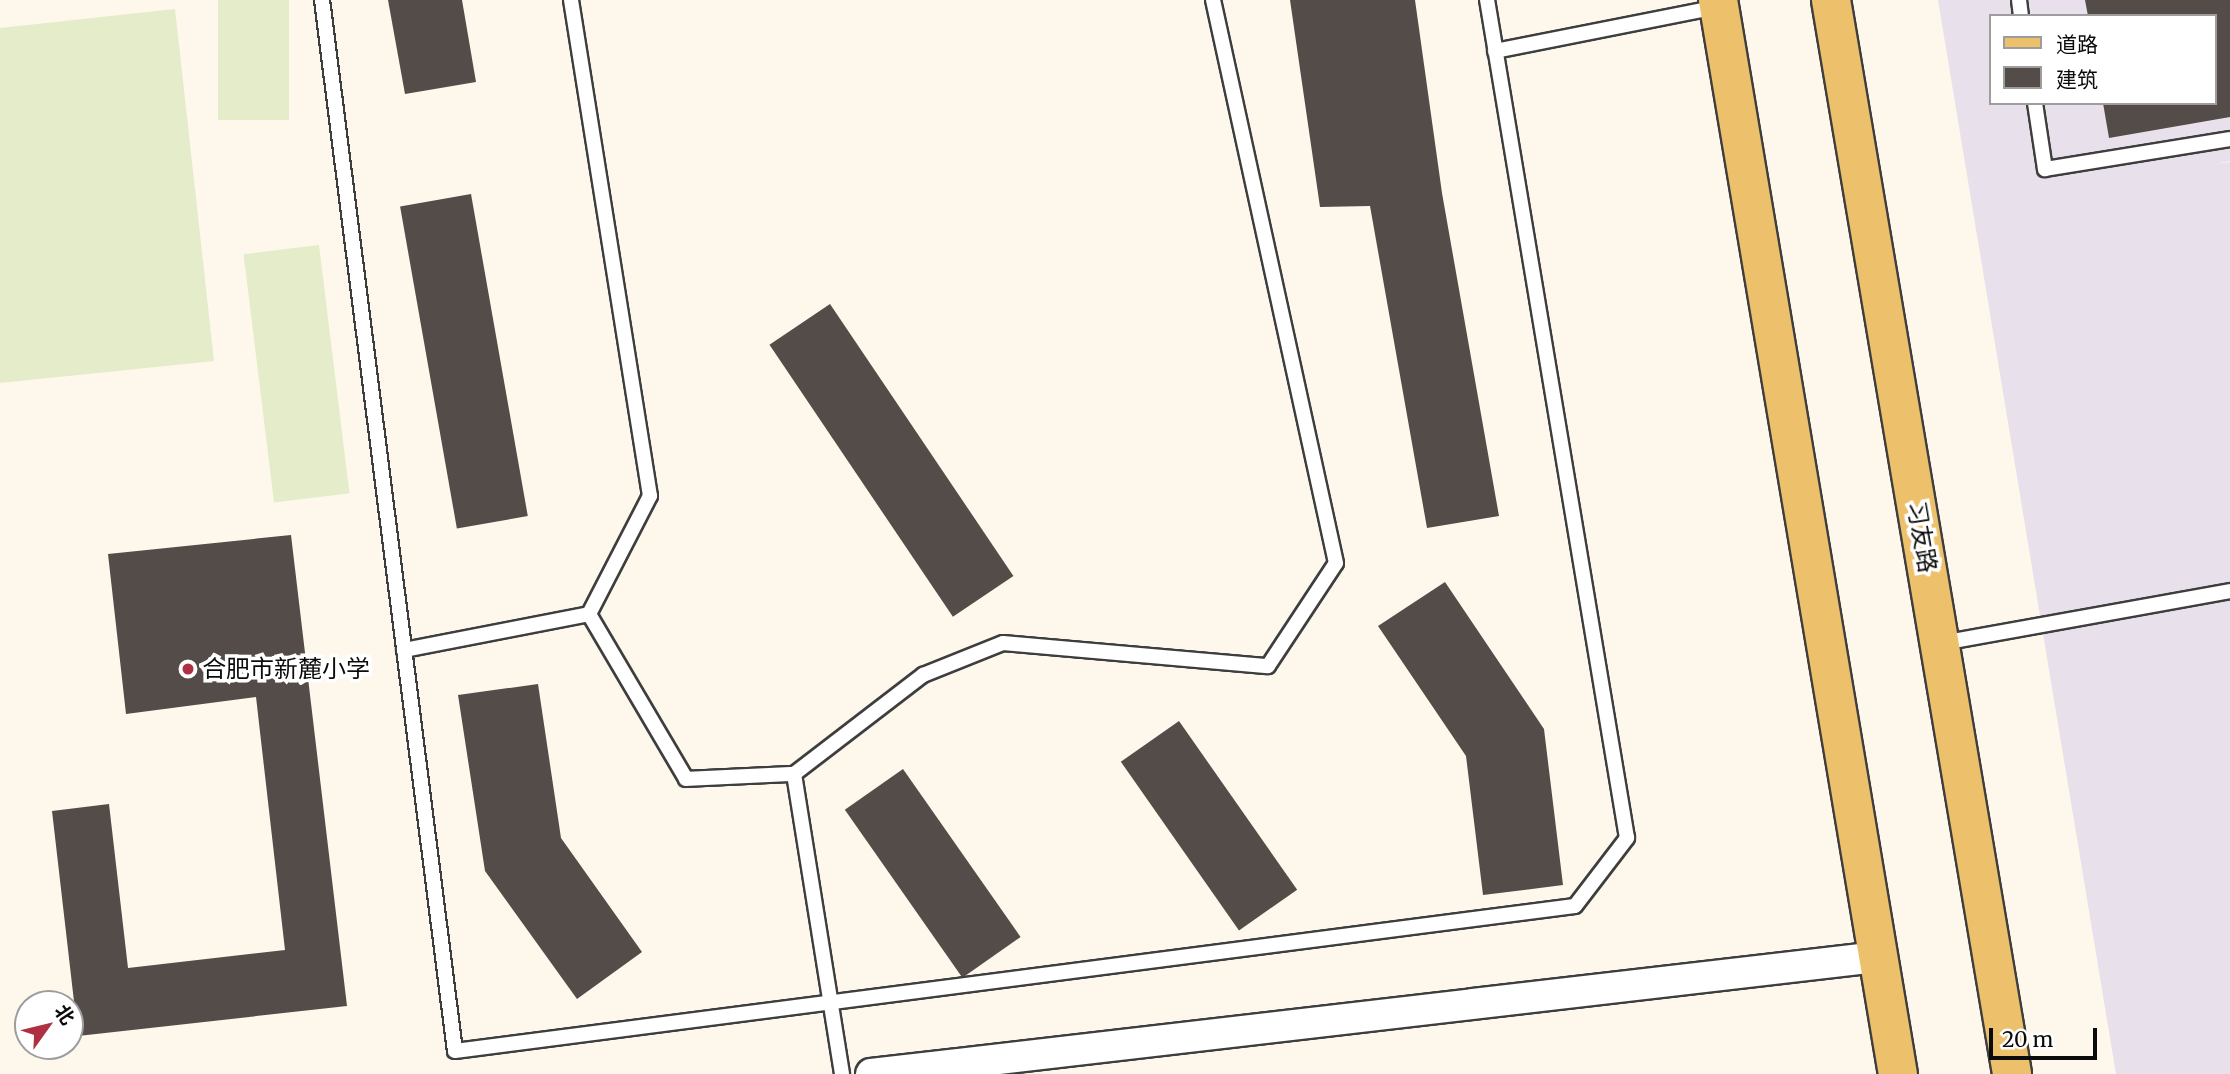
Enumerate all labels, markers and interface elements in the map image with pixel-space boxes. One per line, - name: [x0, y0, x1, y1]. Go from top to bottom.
- legend: [1988, 14, 2216, 105]
- text: 道路: [2056, 31, 2098, 58]
- text: 建筑: [2056, 66, 2098, 93]
- street label: 习友路: [1902, 499, 1942, 575]
- place label: 合肥市新麓小学: [202, 655, 370, 683]
- marker: 合肥市新麓小学: [180, 661, 196, 677]
- north arrow: [14, 990, 84, 1060]
- text: 北: [49, 1000, 80, 1029]
- scale bar: [1992, 1014, 2100, 1058]
- text: 20 m: [2002, 1026, 2053, 1053]

